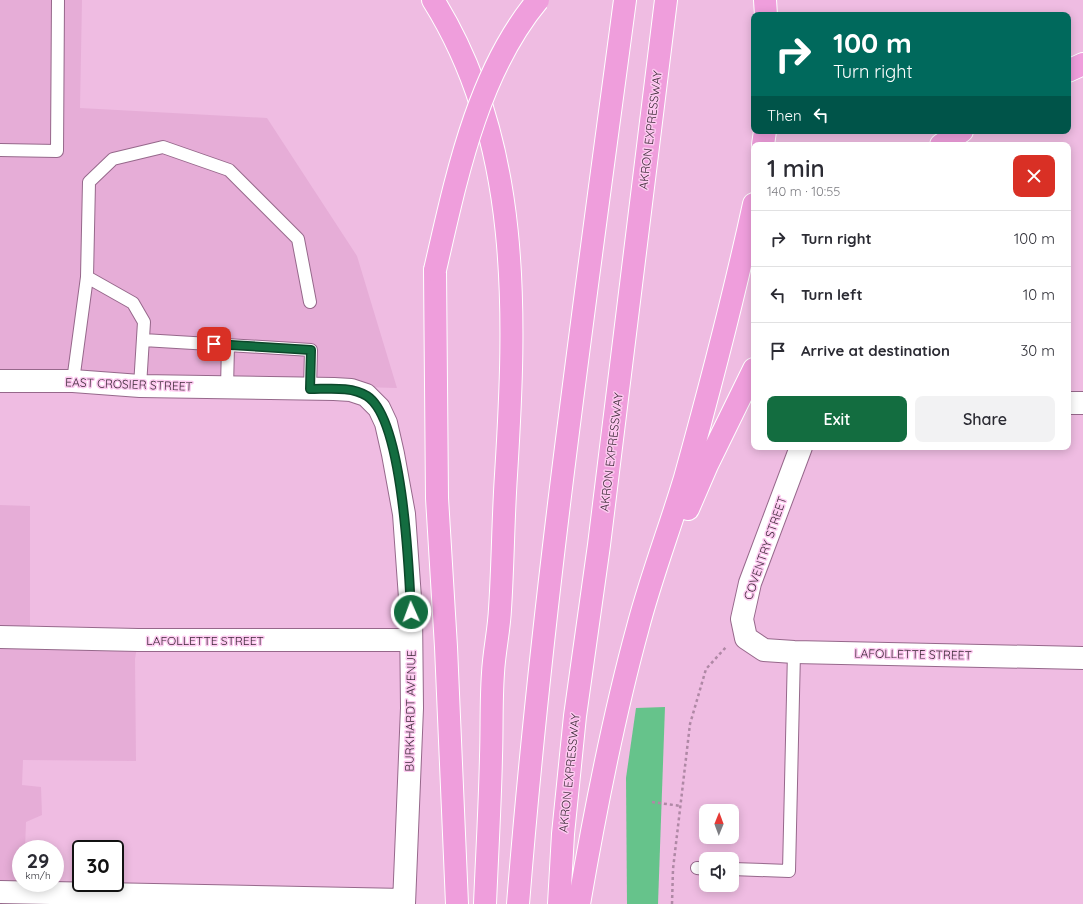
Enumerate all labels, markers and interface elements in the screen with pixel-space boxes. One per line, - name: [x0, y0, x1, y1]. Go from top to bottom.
- text: 100 m: [833, 25, 912, 60]
- icon: right: [767, 28, 819, 80]
- text: Turn right: [833, 60, 913, 83]
- street label: AKRON EXPRESSWAY: [635, 69, 665, 190]
- icon: left: [810, 104, 832, 126]
- text: Then: [767, 106, 802, 125]
- text: 1 min: [767, 153, 825, 183]
- button: close: [1013, 155, 1055, 197]
- text: 140 m · 10:55: [767, 183, 840, 199]
- icon: right: [767, 228, 789, 250]
- text: Turn right: [801, 229, 872, 248]
- text: 100 m: [1014, 229, 1055, 248]
- icon: left: [767, 284, 789, 306]
- text: Turn left: [801, 285, 863, 304]
- text: 10 m: [1023, 285, 1055, 304]
- pin: [197, 327, 231, 361]
- icon: arrive: [203, 333, 225, 355]
- icon: arrive: [767, 340, 789, 362]
- text: Arrive at destination: [801, 341, 950, 360]
- text: 30 m: [1020, 341, 1055, 360]
- street label: EAST CROSIER STREET: [65, 374, 193, 394]
- street label: AKRON EXPRESSWAY: [596, 391, 626, 512]
- button: Exit: [767, 396, 907, 442]
- button: Share: [915, 396, 1055, 442]
- street label: COVENTRY STREET: [740, 494, 790, 602]
- position arrow: [390, 591, 432, 633]
- street label: LAFOLLETTE STREET: [146, 633, 264, 648]
- street label: LAFOLLETTE STREET: [854, 645, 972, 663]
- street label: BURKHARDT AVENUE: [401, 650, 419, 772]
- street label: AKRON EXPRESSWAY: [555, 712, 583, 833]
- north arrow: [699, 804, 739, 844]
- map controls: [699, 804, 739, 892]
- speed limit sign: 30: [72, 840, 124, 892]
- text: 29: [27, 848, 49, 873]
- button: sound: [699, 852, 739, 892]
- text: km/h: [25, 869, 51, 882]

